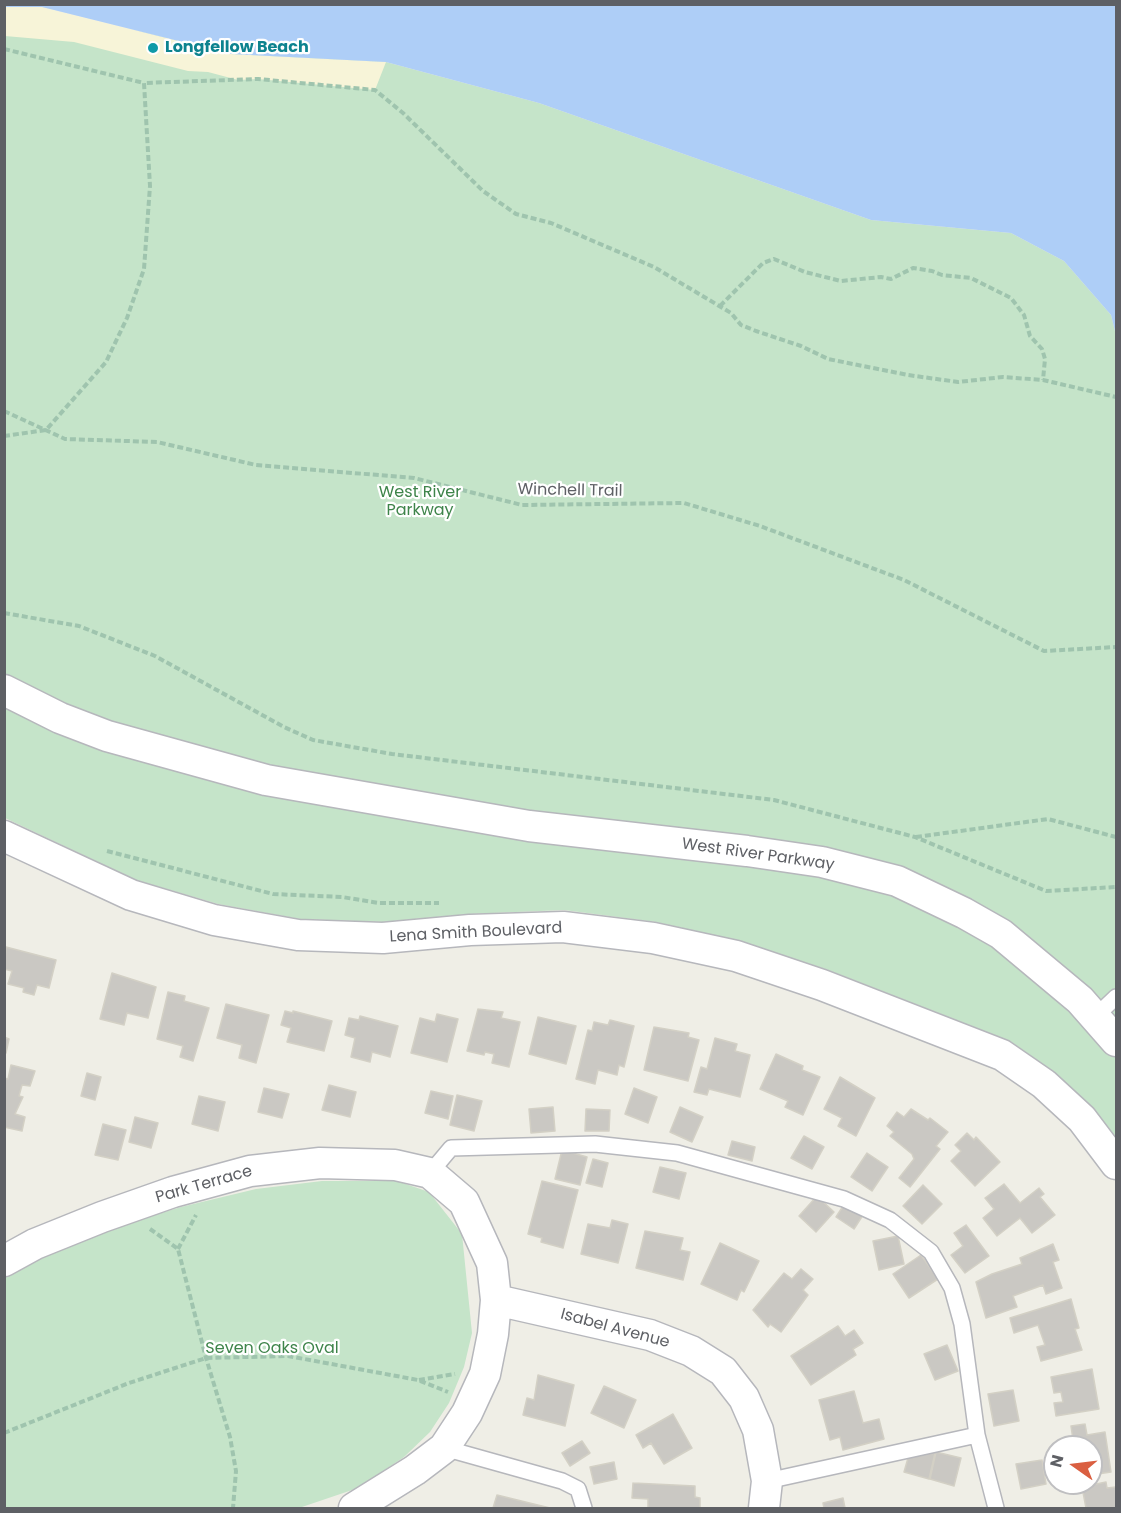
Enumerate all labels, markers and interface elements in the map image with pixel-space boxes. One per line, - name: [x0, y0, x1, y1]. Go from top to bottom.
- place label: Longfellow Beach: [165, 38, 309, 58]
- marker: Longfellow Beach: [146, 41, 160, 55]
- street label: Winchell Trail: [517, 480, 623, 502]
- park label: West River Parkway: [379, 483, 461, 521]
- street label: West River Parkway: [680, 835, 836, 875]
- street label: Lena Smith Boulevard: [389, 919, 563, 947]
- street label: Park Terrace: [154, 1162, 254, 1208]
- street label: Isabel Avenue: [558, 1305, 672, 1353]
- park label: Seven Oaks Oval: [205, 1339, 339, 1359]
- north arrow: [1043, 1435, 1103, 1495]
- text: N: [1044, 1452, 1070, 1470]

